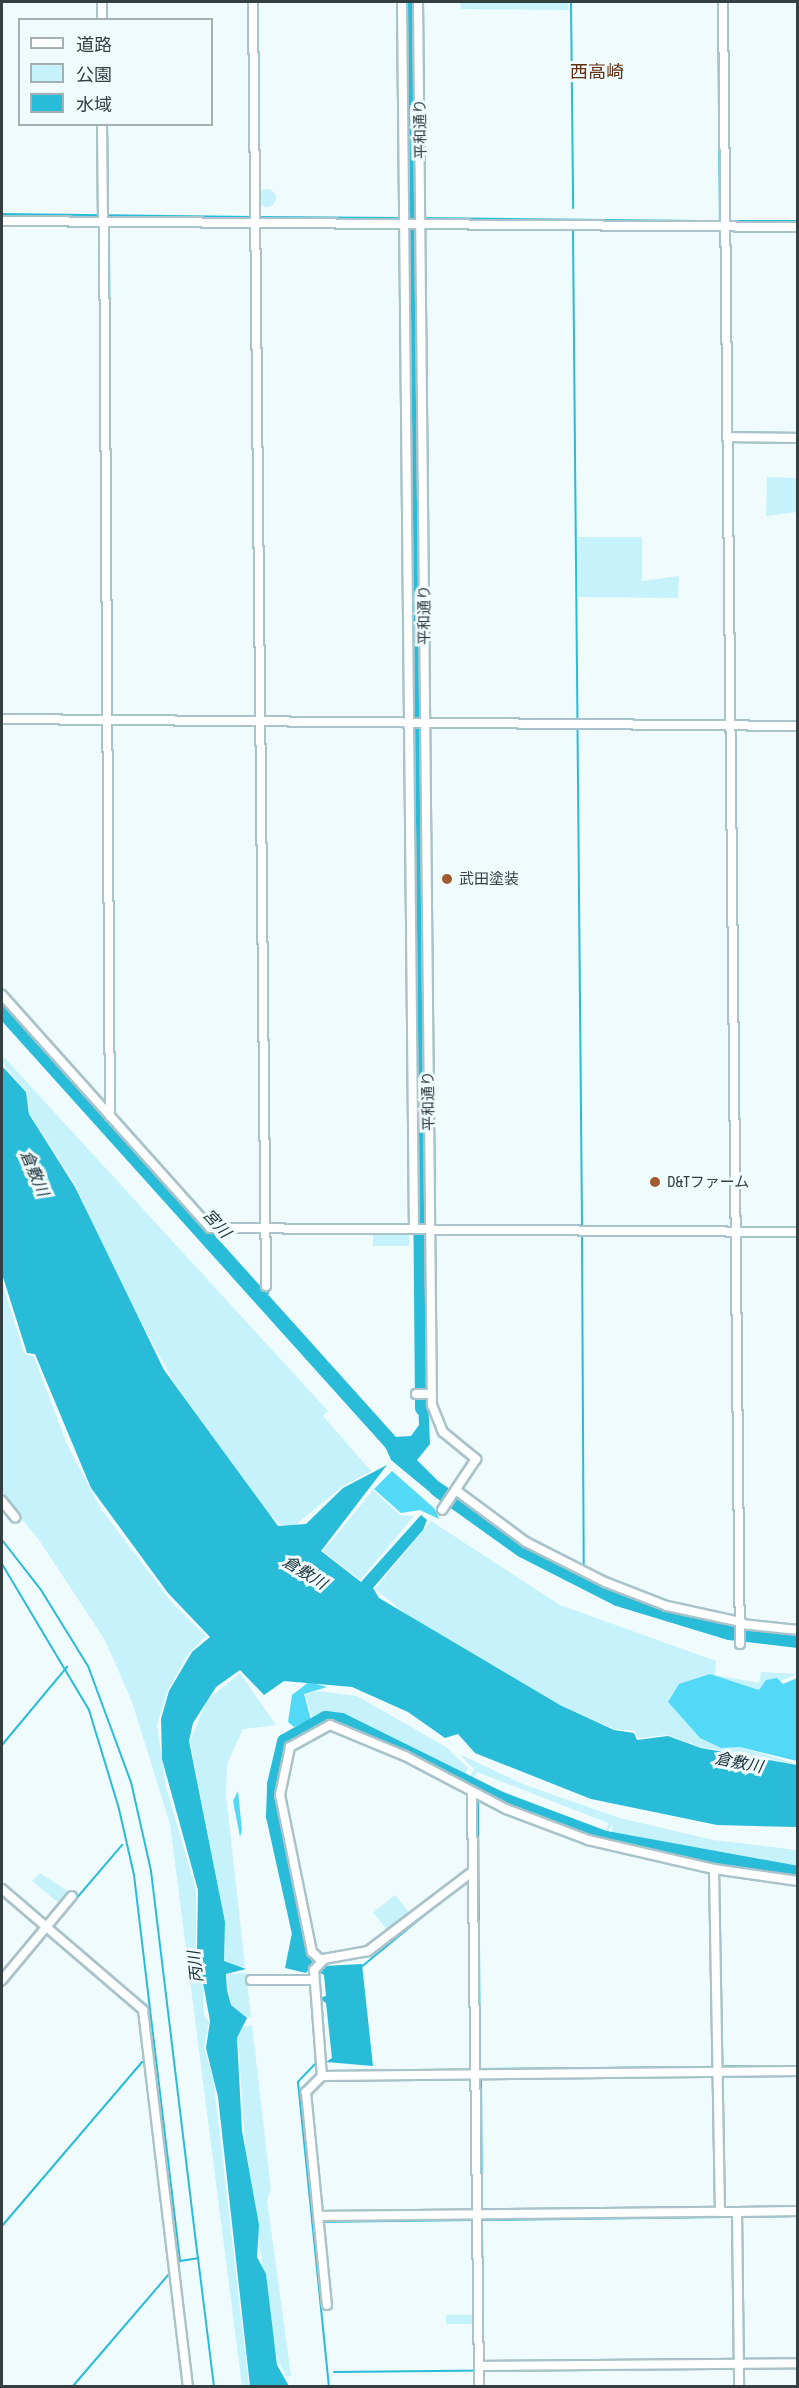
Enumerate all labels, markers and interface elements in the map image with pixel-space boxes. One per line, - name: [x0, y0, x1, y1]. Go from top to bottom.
- legend: [18, 18, 213, 126]
- text: 道路: [76, 34, 112, 55]
- district label: 西高崎: [570, 61, 624, 83]
- text: 公園: [76, 64, 112, 85]
- text: 水域: [76, 94, 112, 115]
- street label: 平和通り: [410, 99, 430, 159]
- street label: 平和通り: [415, 585, 433, 645]
- place label: 武田塗装: [459, 870, 519, 888]
- marker: 武田塗装: [440, 872, 454, 886]
- street label: 平和通り: [418, 1071, 438, 1131]
- water label: 倉敷川: [17, 1147, 53, 1199]
- place label: D&Tファーム: [667, 1173, 750, 1191]
- marker: D&Tファーム: [648, 1175, 662, 1189]
- water label: 宮川: [199, 1205, 235, 1241]
- water label: 倉敷川: [280, 1551, 330, 1593]
- water label: 倉敷川: [714, 1748, 764, 1776]
- water label: 丙川: [184, 1950, 206, 1984]

